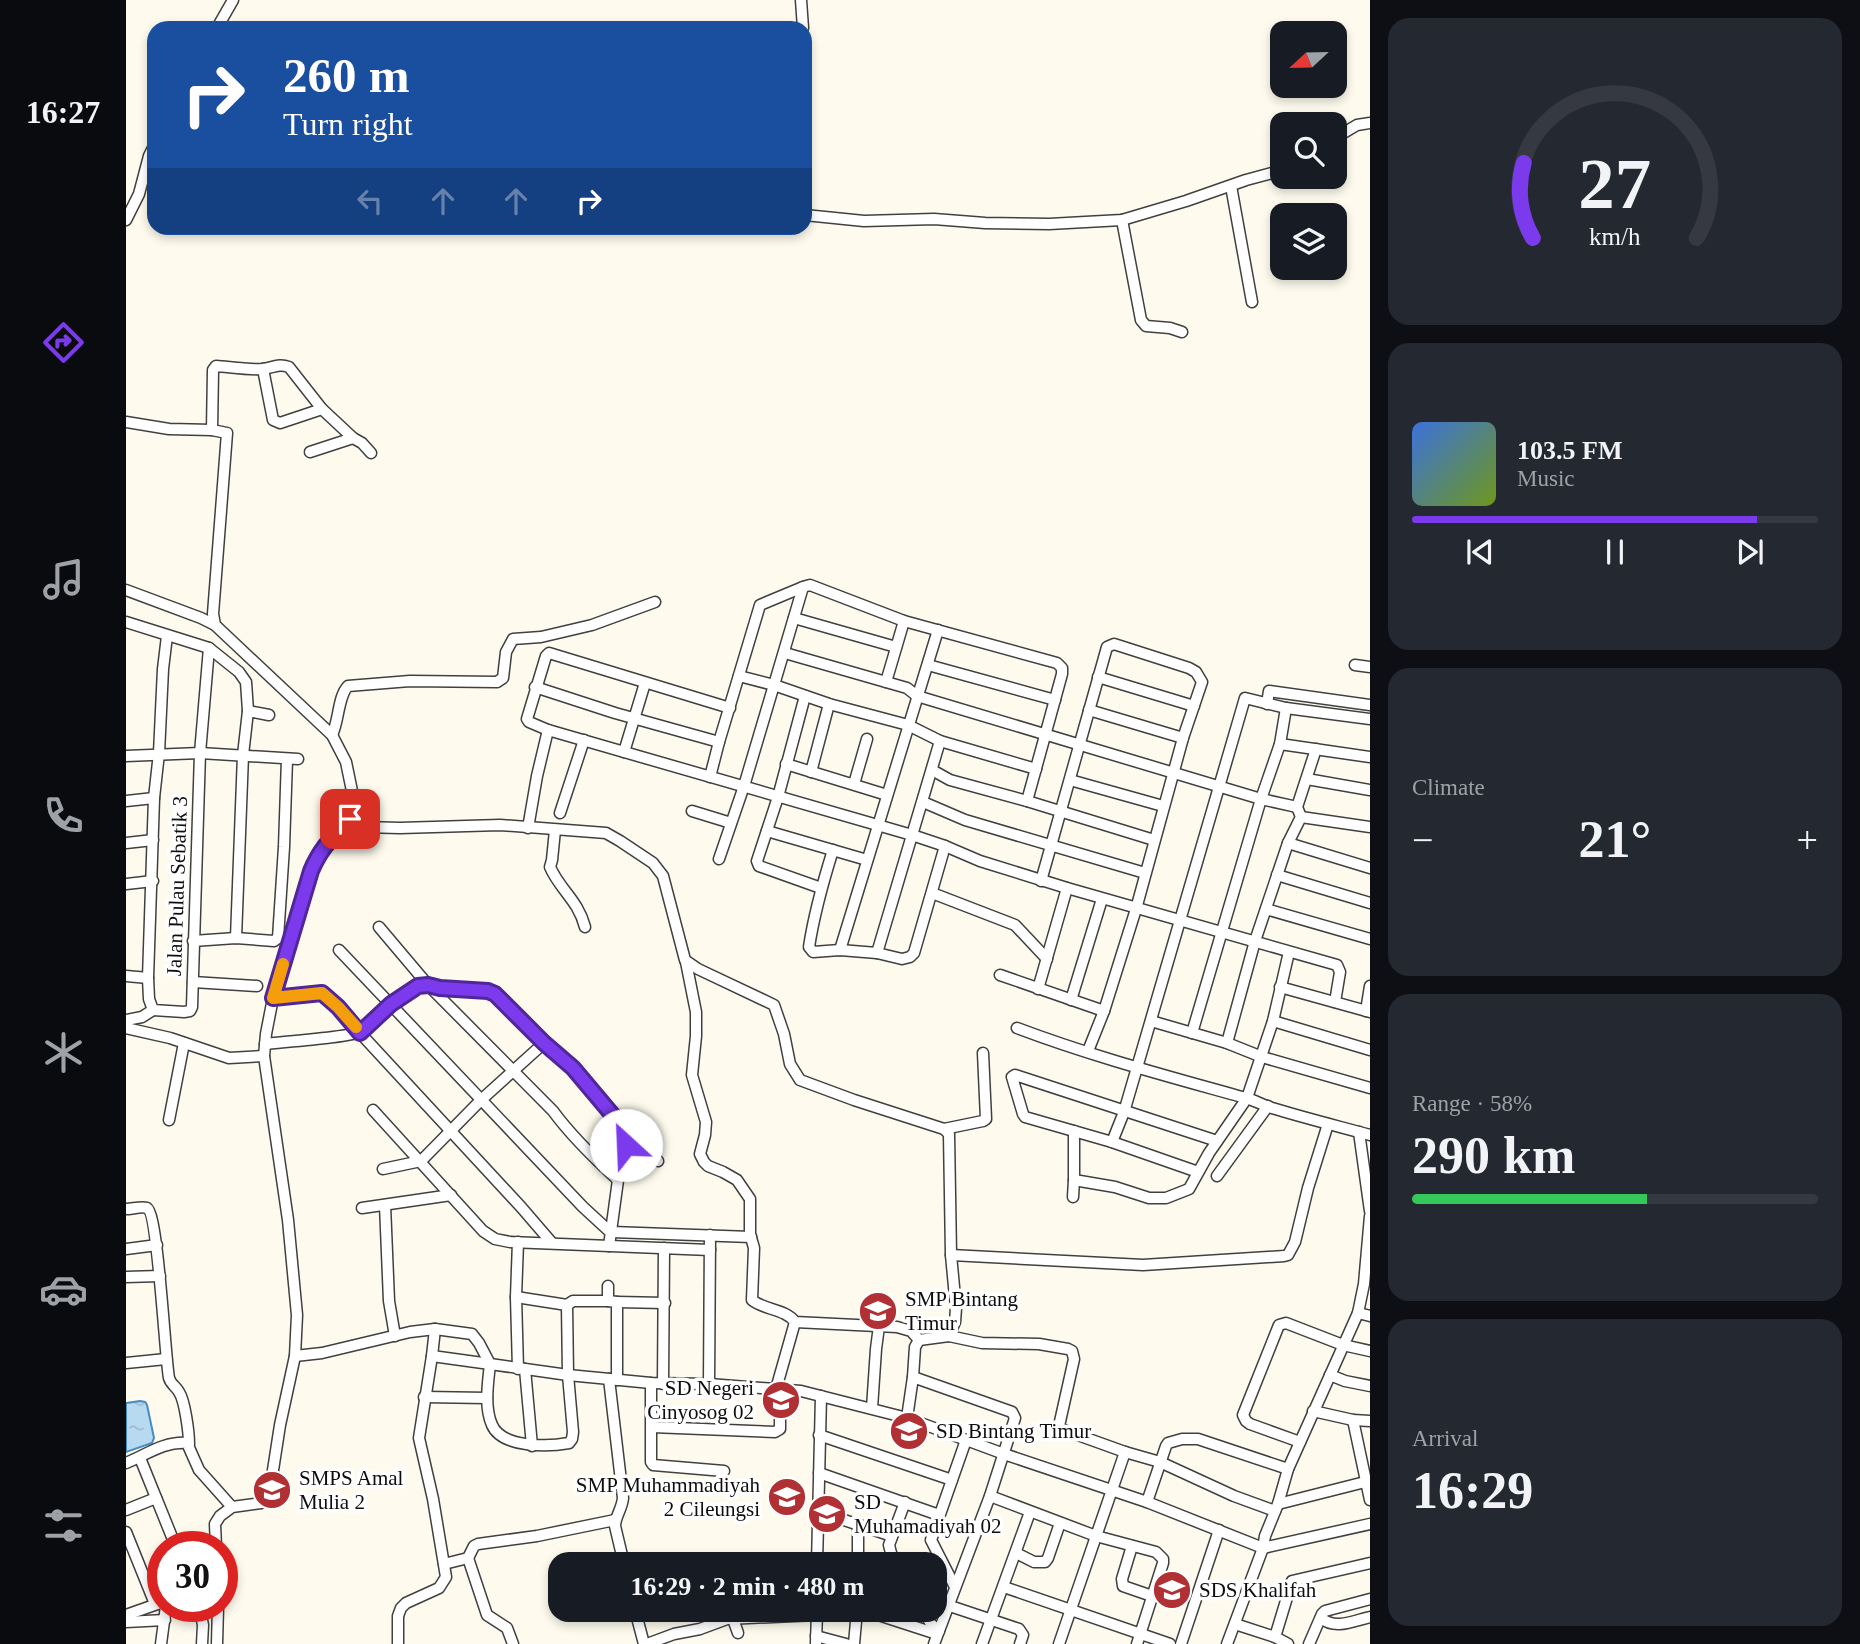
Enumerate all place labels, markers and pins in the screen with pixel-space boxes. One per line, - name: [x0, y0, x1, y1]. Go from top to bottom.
- pin: [320, 789, 380, 849]
- place label: SMP Bintang Timur: [905, 1287, 1018, 1335]
- school or university icon: SMP Bintang Timur: [857, 1290, 899, 1332]
- place label: SD Negeri Cinyosog 02: [647, 1376, 754, 1424]
- school or university icon: SD Negeri Cinyosog 02: [760, 1379, 802, 1421]
- school or university icon: SD Bintang Timur: [888, 1410, 930, 1452]
- place label: SD Bintang Timur: [936, 1419, 1091, 1443]
- place label: SMPS Amal Mulia 2: [299, 1466, 404, 1514]
- school or university icon: SMPS Amal Mulia 2: [251, 1469, 293, 1511]
- place label: SMP Muhammadiyah 2 Cileungsi: [576, 1473, 760, 1521]
- school or university icon: SMP Muhammadiyah 2 Cileungsi: [766, 1476, 808, 1518]
- place label: SD Muhamadiyah 02: [854, 1490, 1002, 1538]
- school or university icon: SD Muhamadiyah 02: [806, 1493, 848, 1535]
- school or university icon: SDS Khalifah: [1151, 1569, 1193, 1611]
- place label: SDS Khalifah: [1199, 1578, 1317, 1602]

